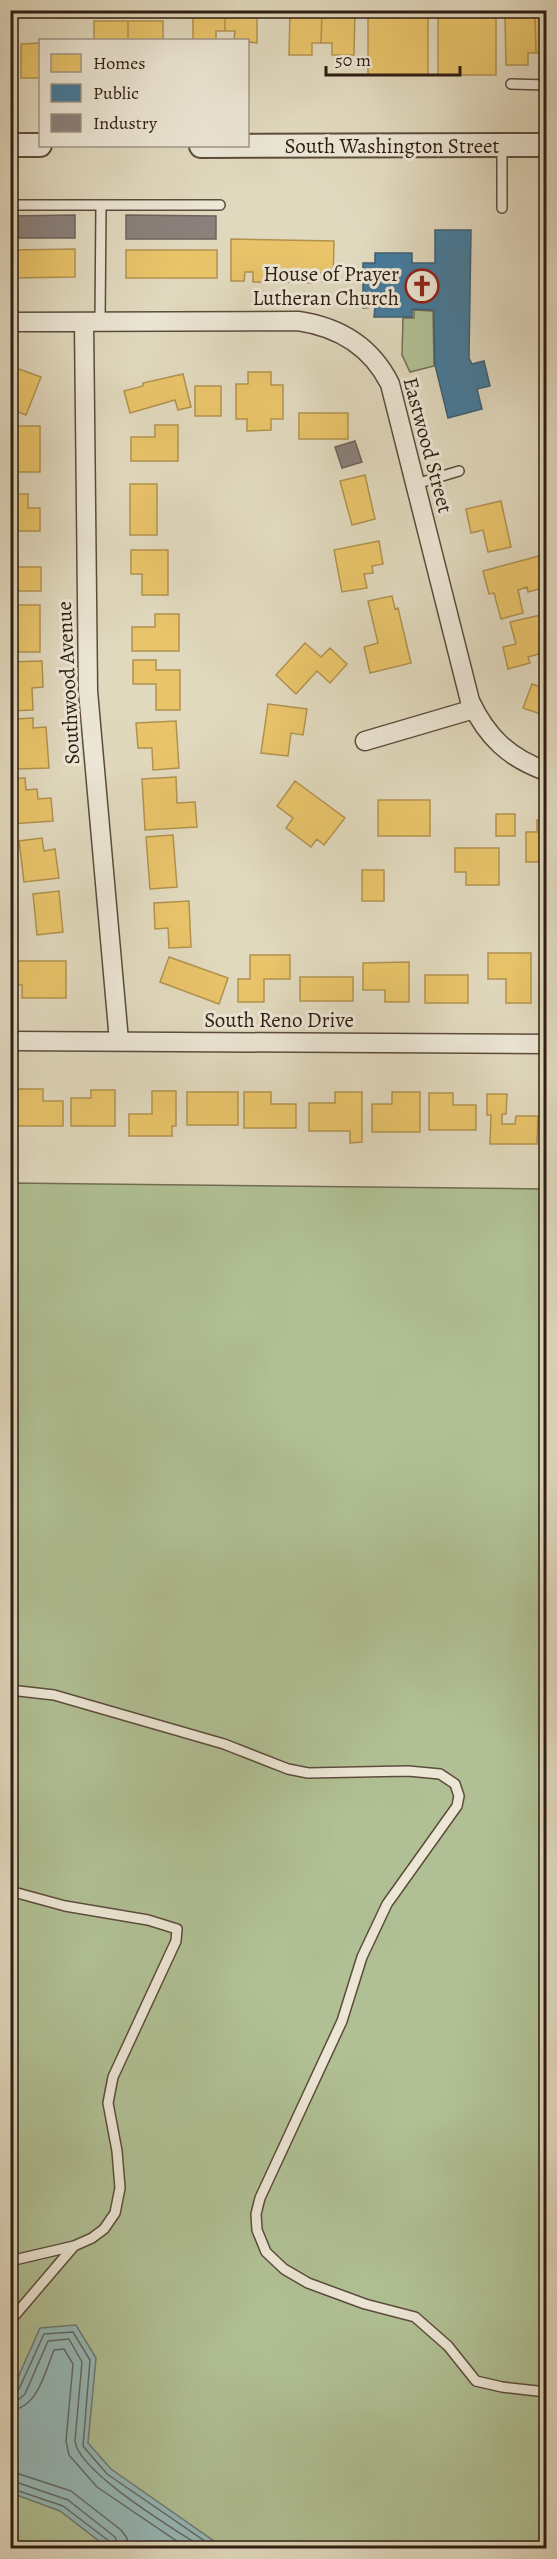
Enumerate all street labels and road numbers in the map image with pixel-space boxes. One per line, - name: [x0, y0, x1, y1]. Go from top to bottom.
- street label: South Washington Street: [285, 132, 499, 160]
- street label: Eastwood Street: [396, 374, 460, 516]
- street label: Southwood Avenue: [50, 601, 86, 765]
- street label: South Reno Drive: [204, 1006, 354, 1034]

